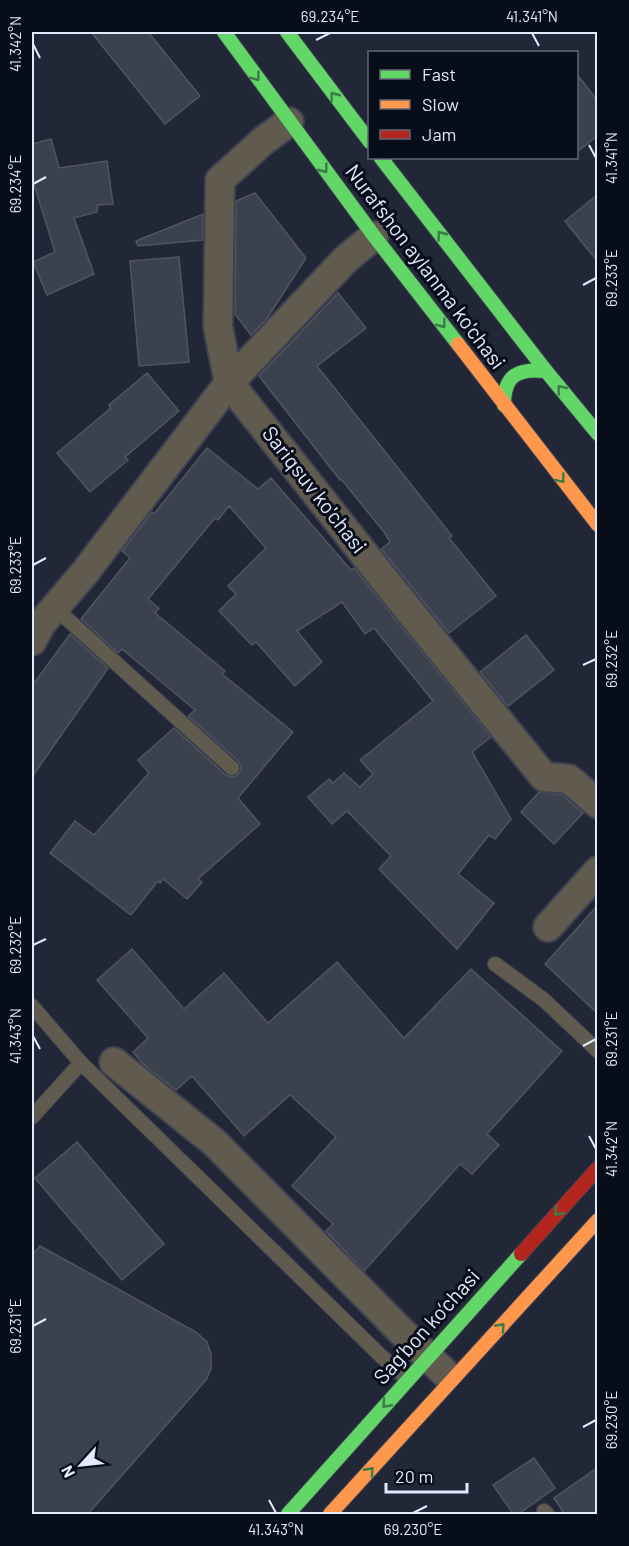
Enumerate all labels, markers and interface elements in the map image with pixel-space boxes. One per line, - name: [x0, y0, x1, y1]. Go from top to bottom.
- text: 69.234°E: [301, 7, 359, 25]
- text: 41.341°N: [506, 7, 558, 25]
- text: 41.342°N: [6, 16, 24, 72]
- legend: [368, 51, 578, 159]
- text: Fast: [422, 63, 456, 85]
- one-way arrow: [249, 70, 260, 81]
- one-way arrow: [330, 91, 341, 102]
- text: Slow: [422, 93, 459, 115]
- text: Jam: [422, 123, 456, 145]
- text: 41.341°N: [602, 132, 620, 184]
- text: 69.234°E: [6, 155, 24, 213]
- street label: Nurafshon aylanma ko'chasi: [341, 159, 511, 373]
- one-way arrow: [317, 162, 328, 173]
- one-way arrow: [437, 231, 448, 242]
- text: 69.233°E: [602, 249, 620, 307]
- one-way arrow: [434, 318, 445, 329]
- one-way arrow: [557, 384, 568, 395]
- street label: Sariqsuv ko'chasi: [258, 421, 373, 558]
- one-way arrow: [553, 472, 564, 483]
- text: 69.233°E: [6, 536, 24, 594]
- text: 69.232°E: [602, 630, 620, 688]
- text: 69.232°E: [6, 916, 24, 974]
- text: 41.343°N: [6, 1008, 24, 1064]
- text: 69.231°E: [602, 1011, 620, 1067]
- text: 41.342°N: [602, 1121, 620, 1177]
- one-way arrow: [554, 1205, 565, 1215]
- street label: Sag’bon ko’chasi: [368, 1263, 484, 1389]
- text: 69.231°E: [6, 1298, 24, 1354]
- one-way arrow: [494, 1323, 505, 1334]
- text: 69.230°E: [602, 1391, 620, 1449]
- one-way arrow: [382, 1397, 393, 1408]
- north arrow: [51, 1435, 111, 1495]
- scale bar: [386, 1456, 467, 1494]
- text: N: [56, 1463, 78, 1481]
- text: 20 m: [395, 1465, 433, 1487]
- one-way arrow: [362, 1468, 373, 1479]
- text: 41.343°N: [248, 1520, 304, 1538]
- text: 69.230°E: [384, 1520, 442, 1538]

